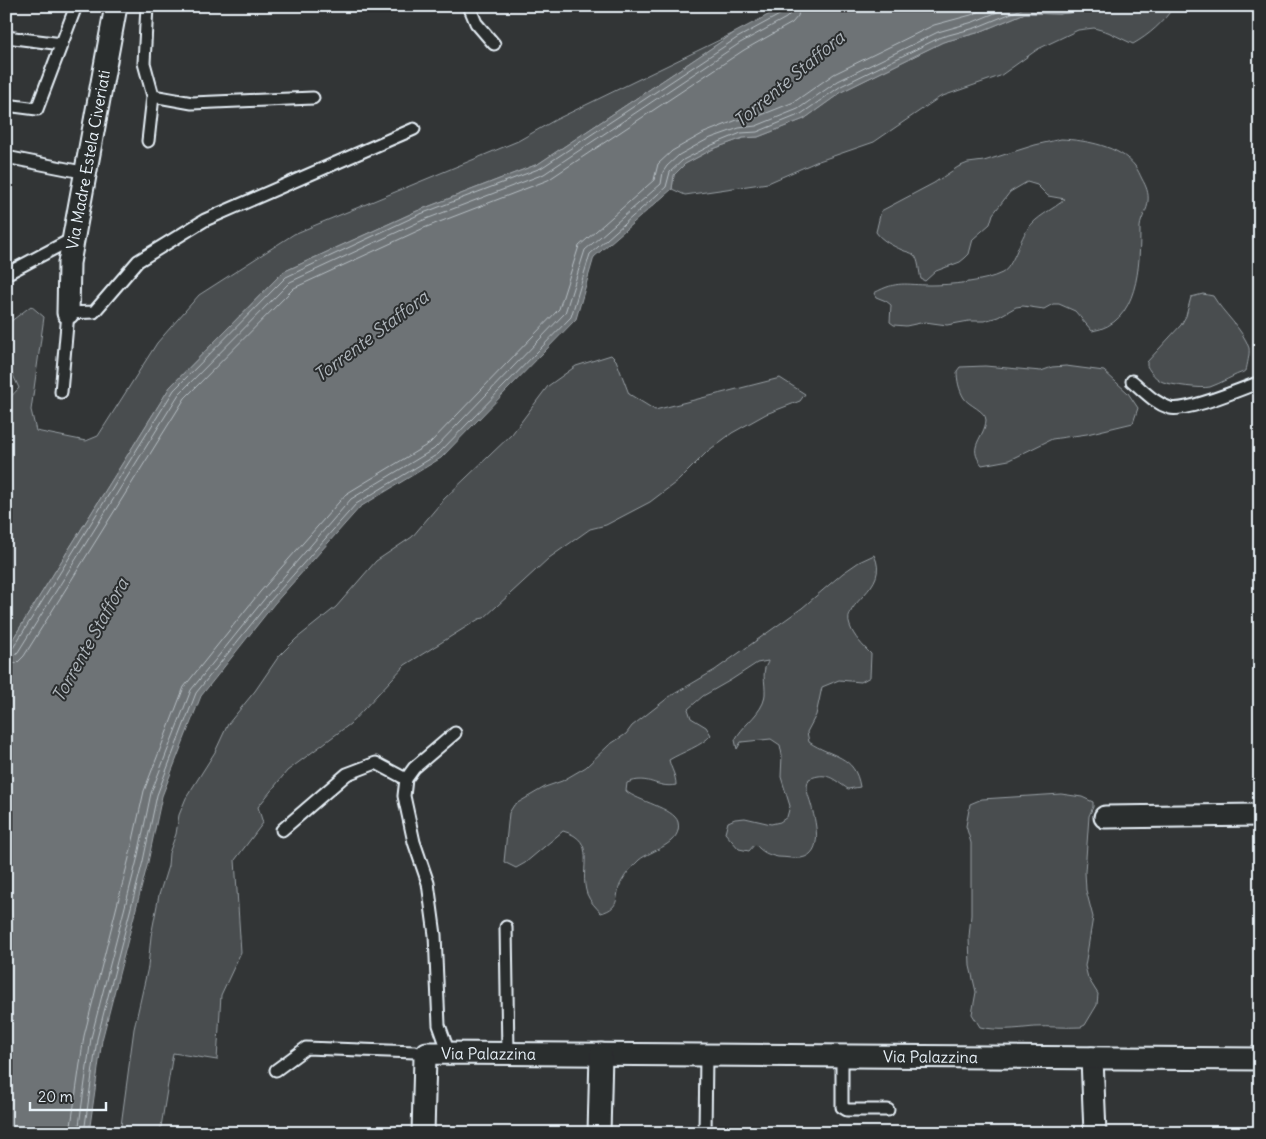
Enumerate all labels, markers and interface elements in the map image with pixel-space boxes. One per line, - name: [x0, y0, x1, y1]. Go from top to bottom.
- water label: Torrente Staffora: [729, 25, 850, 132]
- street label: Via Madre Estela Civeriati: [62, 68, 114, 251]
- water label: Torrente Staffora: [309, 284, 434, 387]
- water label: Torrente Staffora: [47, 573, 134, 706]
- street label: Via Palazzina: [441, 1043, 536, 1064]
- street label: Via Palazzina: [883, 1046, 978, 1067]
- scale bar: [30, 1079, 106, 1111]
- text: 20 m: [38, 1087, 73, 1106]

